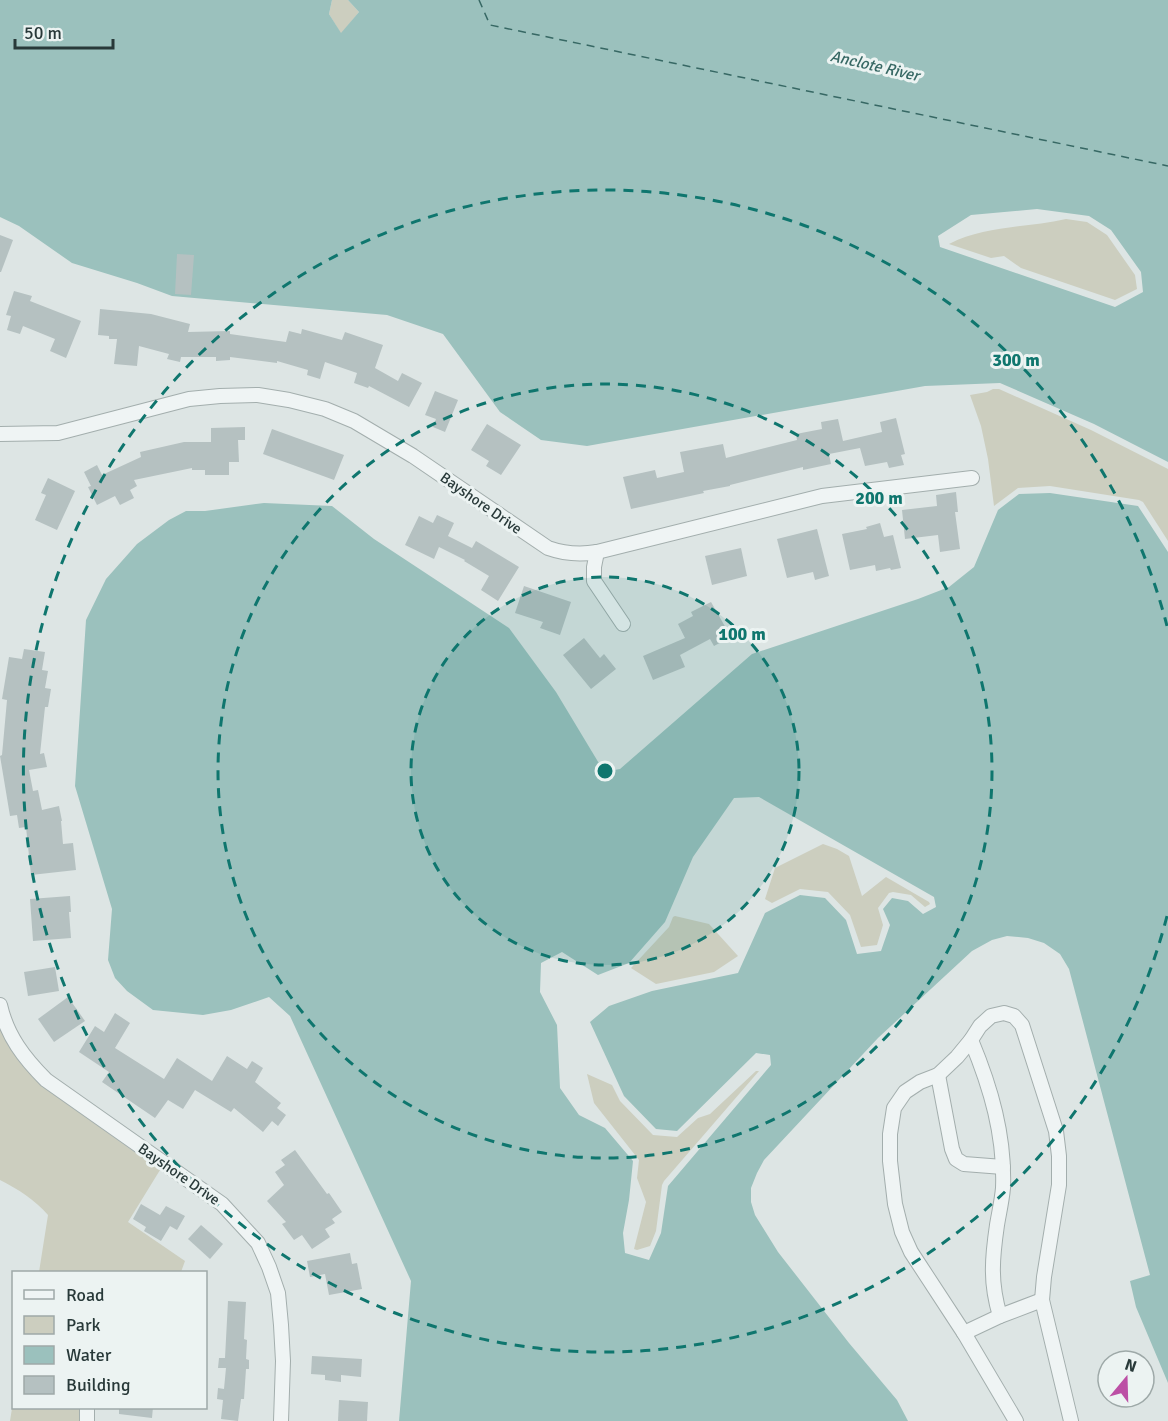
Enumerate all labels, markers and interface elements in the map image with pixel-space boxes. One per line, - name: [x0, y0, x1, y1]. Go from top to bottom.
- scale bar: [15, 12, 112, 50]
- text: 50 m: [24, 22, 62, 44]
- water label: Anclote River: [828, 46, 923, 86]
- text: 300 m: [992, 349, 1040, 371]
- street label: Bayshore Drive: [437, 468, 525, 538]
- text: 200 m: [855, 487, 903, 509]
- text: 100 m: [718, 623, 766, 645]
- centre of rings: [595, 761, 615, 781]
- street label: Bayshore Drive: [135, 1139, 223, 1209]
- legend: [12, 1271, 207, 1409]
- text: Road: [66, 1284, 105, 1306]
- text: Park: [66, 1314, 101, 1336]
- text: Water: [66, 1344, 112, 1366]
- north arrow: [1096, 1349, 1156, 1409]
- text: N: [1122, 1354, 1139, 1377]
- text: Building: [66, 1374, 130, 1396]

